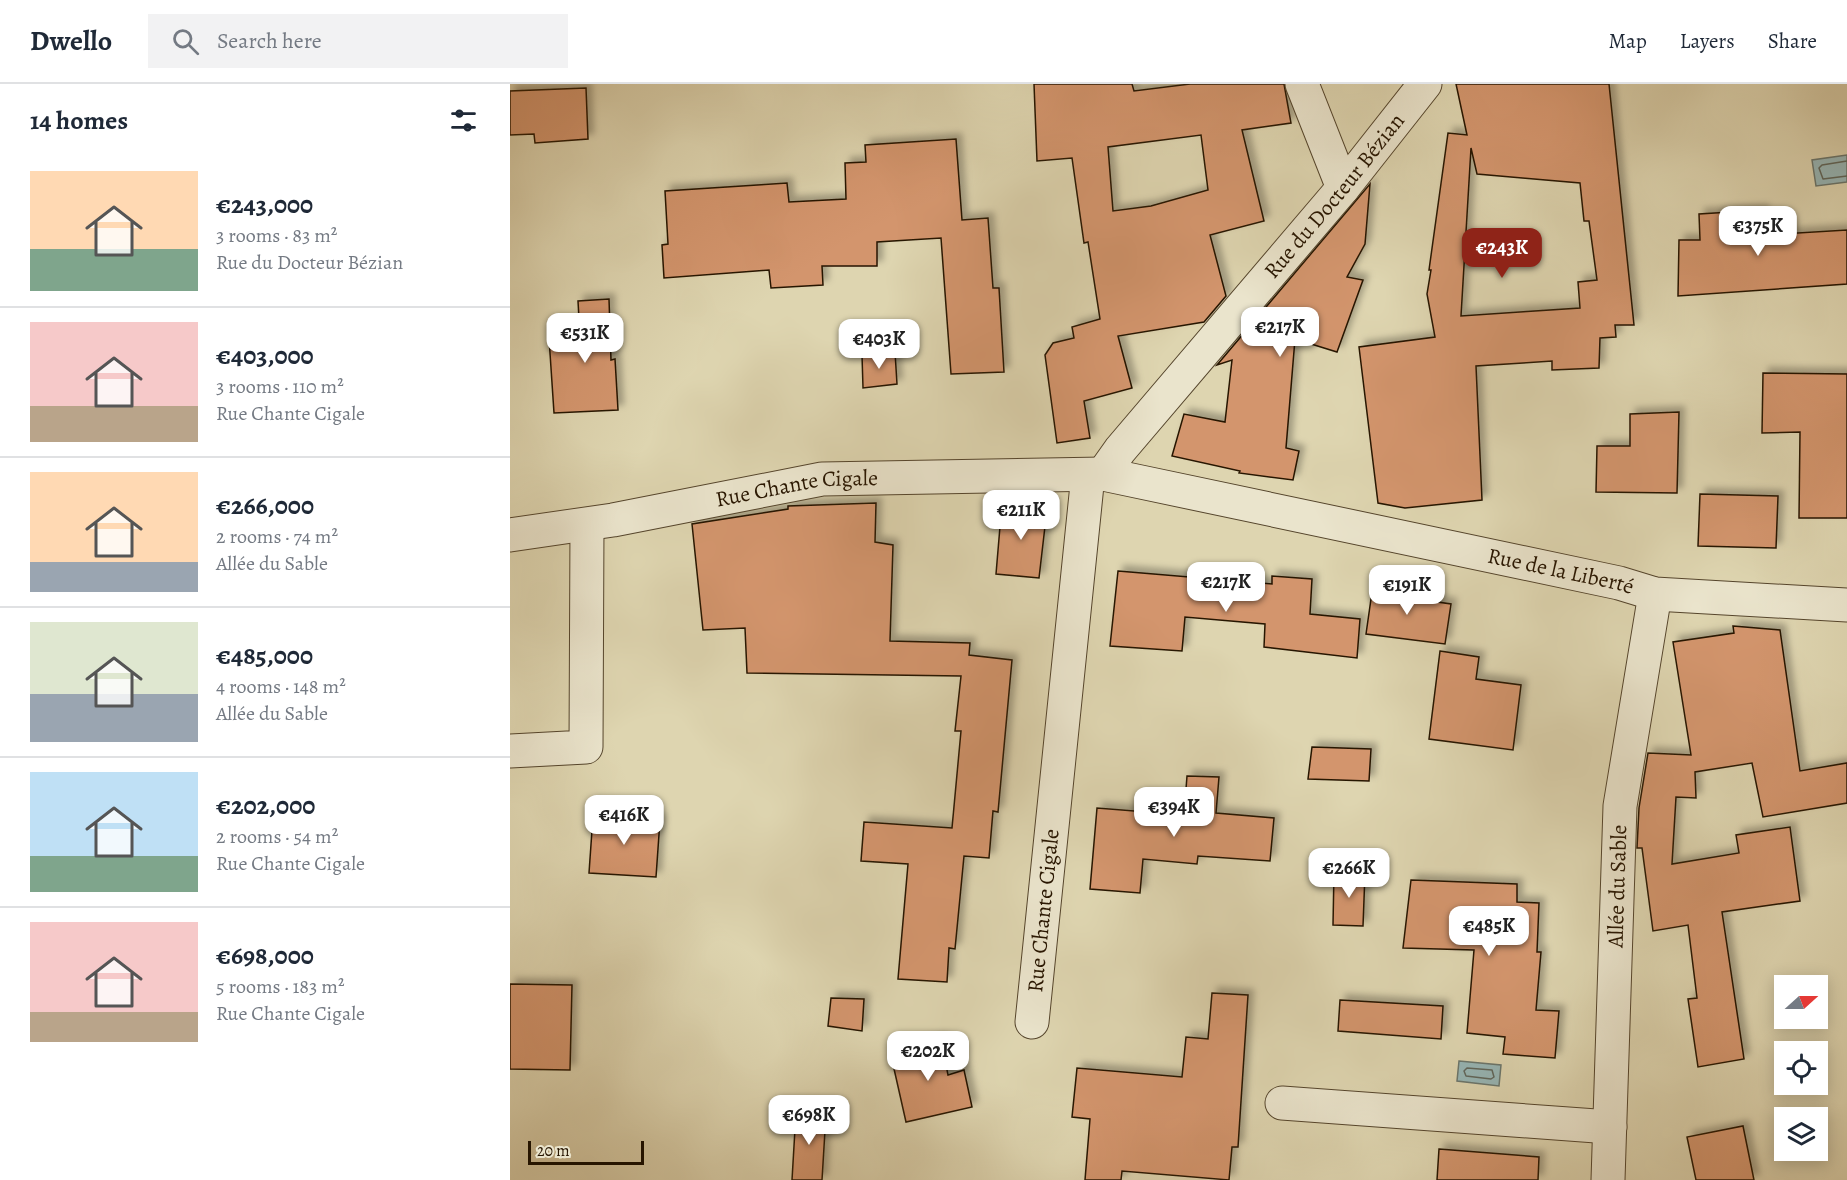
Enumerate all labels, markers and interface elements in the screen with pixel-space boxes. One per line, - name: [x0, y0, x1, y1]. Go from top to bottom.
- search box: [148, 14, 568, 68]
- text: Dwello: [30, 22, 112, 60]
- icon: search: [169, 25, 202, 58]
- text: Search here: [217, 26, 322, 56]
- text: Map: [1608, 27, 1647, 55]
- text: Layers: [1680, 27, 1735, 55]
- text: Share: [1768, 27, 1817, 55]
- text: 14 homes: [30, 103, 128, 138]
- icon: filters: [447, 104, 480, 137]
- street label: Rue du Docteur Bézian: [1257, 107, 1411, 285]
- text: €243,000: [216, 187, 313, 222]
- icon: home: [78, 195, 150, 267]
- pin: €375K: [1716, 206, 1800, 257]
- text: €375K: [1733, 212, 1783, 239]
- text: 3 rooms · 83 m²: [216, 222, 337, 249]
- pin: €243K: [1460, 228, 1544, 279]
- text: €243K: [1476, 234, 1528, 261]
- text: Rue du Docteur Bézian: [216, 249, 403, 276]
- pin: €217K: [1238, 307, 1322, 358]
- pin: €531K: [543, 313, 627, 364]
- text: €217K: [1255, 313, 1305, 340]
- text: €531K: [561, 319, 609, 346]
- pin: €403K: [837, 319, 921, 370]
- text: €403K: [853, 325, 905, 352]
- text: €403,000: [216, 338, 314, 373]
- icon: home: [78, 346, 150, 418]
- text: 3 rooms · 110 m²: [216, 373, 344, 400]
- text: Rue Chante Cigale: [216, 400, 365, 427]
- street label: Rue Chante Cigale: [713, 463, 878, 515]
- text: €266,000: [216, 488, 314, 523]
- pin: €211K: [979, 490, 1063, 541]
- icon: home: [78, 496, 150, 568]
- text: €211K: [997, 496, 1045, 523]
- text: 2 rooms · 74 m²: [216, 523, 338, 550]
- street label: Rue de la Liberté: [1485, 541, 1638, 602]
- text: Allée du Sable: [216, 550, 328, 577]
- pin: €217K: [1184, 562, 1268, 613]
- pin: €191K: [1365, 565, 1449, 616]
- text: €217K: [1201, 568, 1251, 595]
- text: €191K: [1383, 571, 1431, 598]
- text: €485,000: [216, 638, 313, 673]
- icon: home: [78, 646, 150, 718]
- text: 4 rooms · 148 m²: [216, 673, 346, 700]
- text: Allée du Sable: [216, 700, 328, 727]
- pin: €394K: [1132, 787, 1216, 838]
- text: €202,000: [216, 788, 315, 823]
- text: €394K: [1148, 793, 1200, 820]
- pin: €416K: [582, 795, 666, 846]
- icon: home: [78, 796, 150, 868]
- text: €416K: [599, 801, 649, 828]
- text: 2 rooms · 54 m²: [216, 823, 338, 850]
- street label: Allée du Sable: [1600, 824, 1634, 949]
- street label: Rue Chante Cigale: [1020, 827, 1067, 994]
- pin: €266K: [1307, 848, 1391, 899]
- text: Rue Chante Cigale: [216, 850, 365, 877]
- text: €266K: [1323, 854, 1375, 881]
- pin: €485K: [1447, 906, 1531, 957]
- text: €485K: [1463, 912, 1515, 939]
- text: €698,000: [216, 938, 314, 973]
- icon: home: [78, 946, 150, 1018]
- text: 5 rooms · 183 m²: [216, 973, 345, 1000]
- north arrow: [1774, 975, 1828, 1029]
- map controls: [1774, 975, 1828, 1161]
- text: Rue Chante Cigale: [216, 1000, 365, 1027]
- pin: €202K: [886, 1031, 970, 1082]
- text: €202K: [901, 1037, 955, 1064]
- button: locate: [1774, 1041, 1828, 1095]
- pin: €698K: [767, 1095, 851, 1146]
- text: €698K: [783, 1101, 835, 1128]
- button: layers: [1774, 1107, 1828, 1161]
- scale bar: [528, 1138, 644, 1166]
- text: 20 m: [537, 1140, 570, 1162]

